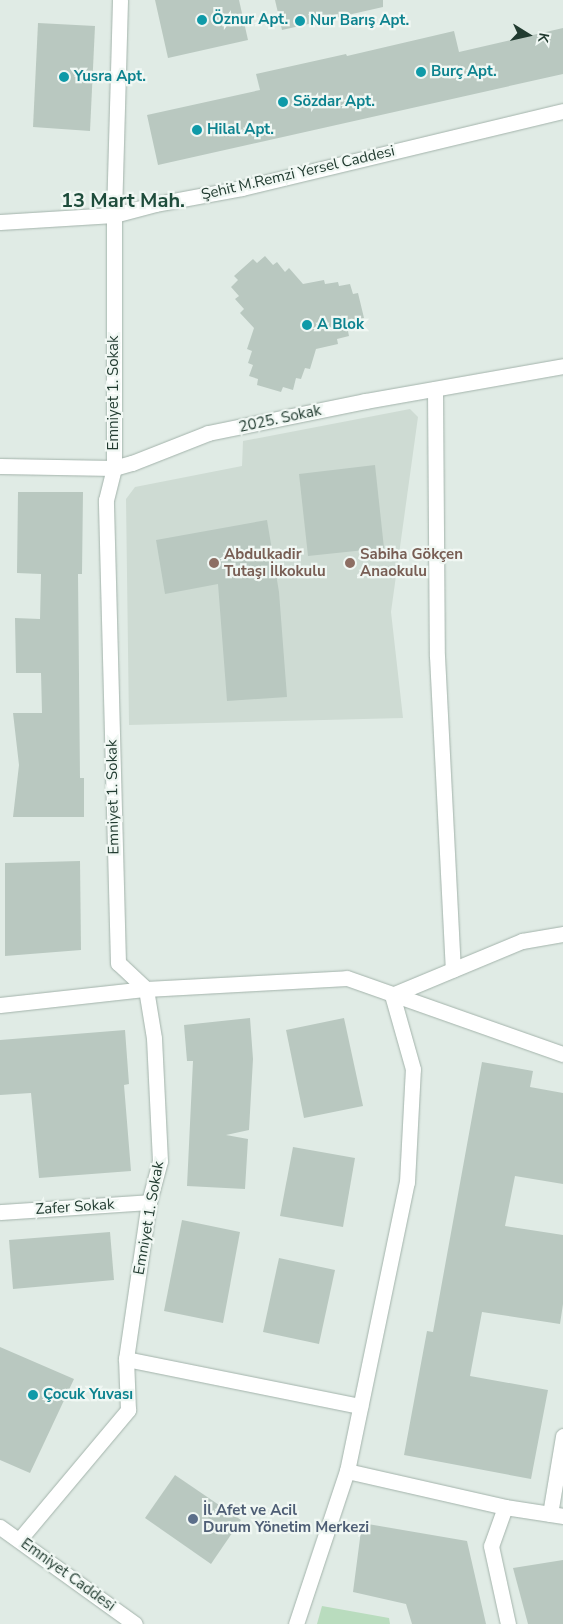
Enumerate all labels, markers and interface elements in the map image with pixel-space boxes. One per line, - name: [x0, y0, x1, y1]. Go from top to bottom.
- north arrow: [503, 10, 553, 60]
- place label: Öznur Apt.: [212, 11, 288, 29]
- place label: Nur Barış Apt.: [310, 12, 409, 30]
- marker: Öznur Apt.: [196, 14, 208, 26]
- marker: Nur Barış Apt.: [294, 15, 306, 27]
- text: K: [533, 31, 553, 44]
- place label: Burç Apt.: [431, 63, 497, 81]
- marker: Burç Apt.: [415, 66, 427, 78]
- place label: Yusra Apt.: [74, 68, 146, 86]
- marker: Yusra Apt.: [58, 71, 70, 83]
- place label: Sözdar Apt.: [293, 93, 375, 111]
- marker: Sözdar Apt.: [277, 96, 289, 108]
- place label: Hilal Apt.: [207, 121, 274, 139]
- marker: Hilal Apt.: [191, 124, 203, 136]
- street label: Şehit M.Remzi Yersel Caddesi: [200, 142, 396, 204]
- district label: 13 Mart Mah.: [61, 188, 185, 212]
- place label: A Blok: [317, 316, 364, 334]
- marker: A Blok: [301, 319, 313, 331]
- street label: Emniyet 1. Sokak: [105, 336, 123, 450]
- street label: 2025. Sokak: [237, 401, 323, 437]
- place label: Abdulkadir Tutaşı İlkokulu: [224, 545, 326, 580]
- place label: Sabiha Gökçen Anaokulu: [360, 545, 463, 580]
- marker: Abdulkadir Tutaşı İlkokulu: [208, 557, 220, 569]
- marker: Sabiha Gökçen Anaokulu: [344, 557, 356, 569]
- street label: Emniyet 1. Sokak: [103, 739, 123, 855]
- street label: Emniyet 1. Sokak: [130, 1160, 168, 1276]
- street label: Zafer Sokak: [35, 1195, 115, 1219]
- place label: Çocuk Yuvası: [43, 1386, 133, 1404]
- marker: Çocuk Yuvası: [27, 1389, 39, 1401]
- place label: İl Afet ve Acil Durum Yönetim Merkezi: [203, 1501, 369, 1536]
- marker: İl Afet ve Acil Durum Yönetim Merkezi: [187, 1513, 199, 1525]
- street label: Emniyet Caddesi: [17, 1535, 119, 1615]

